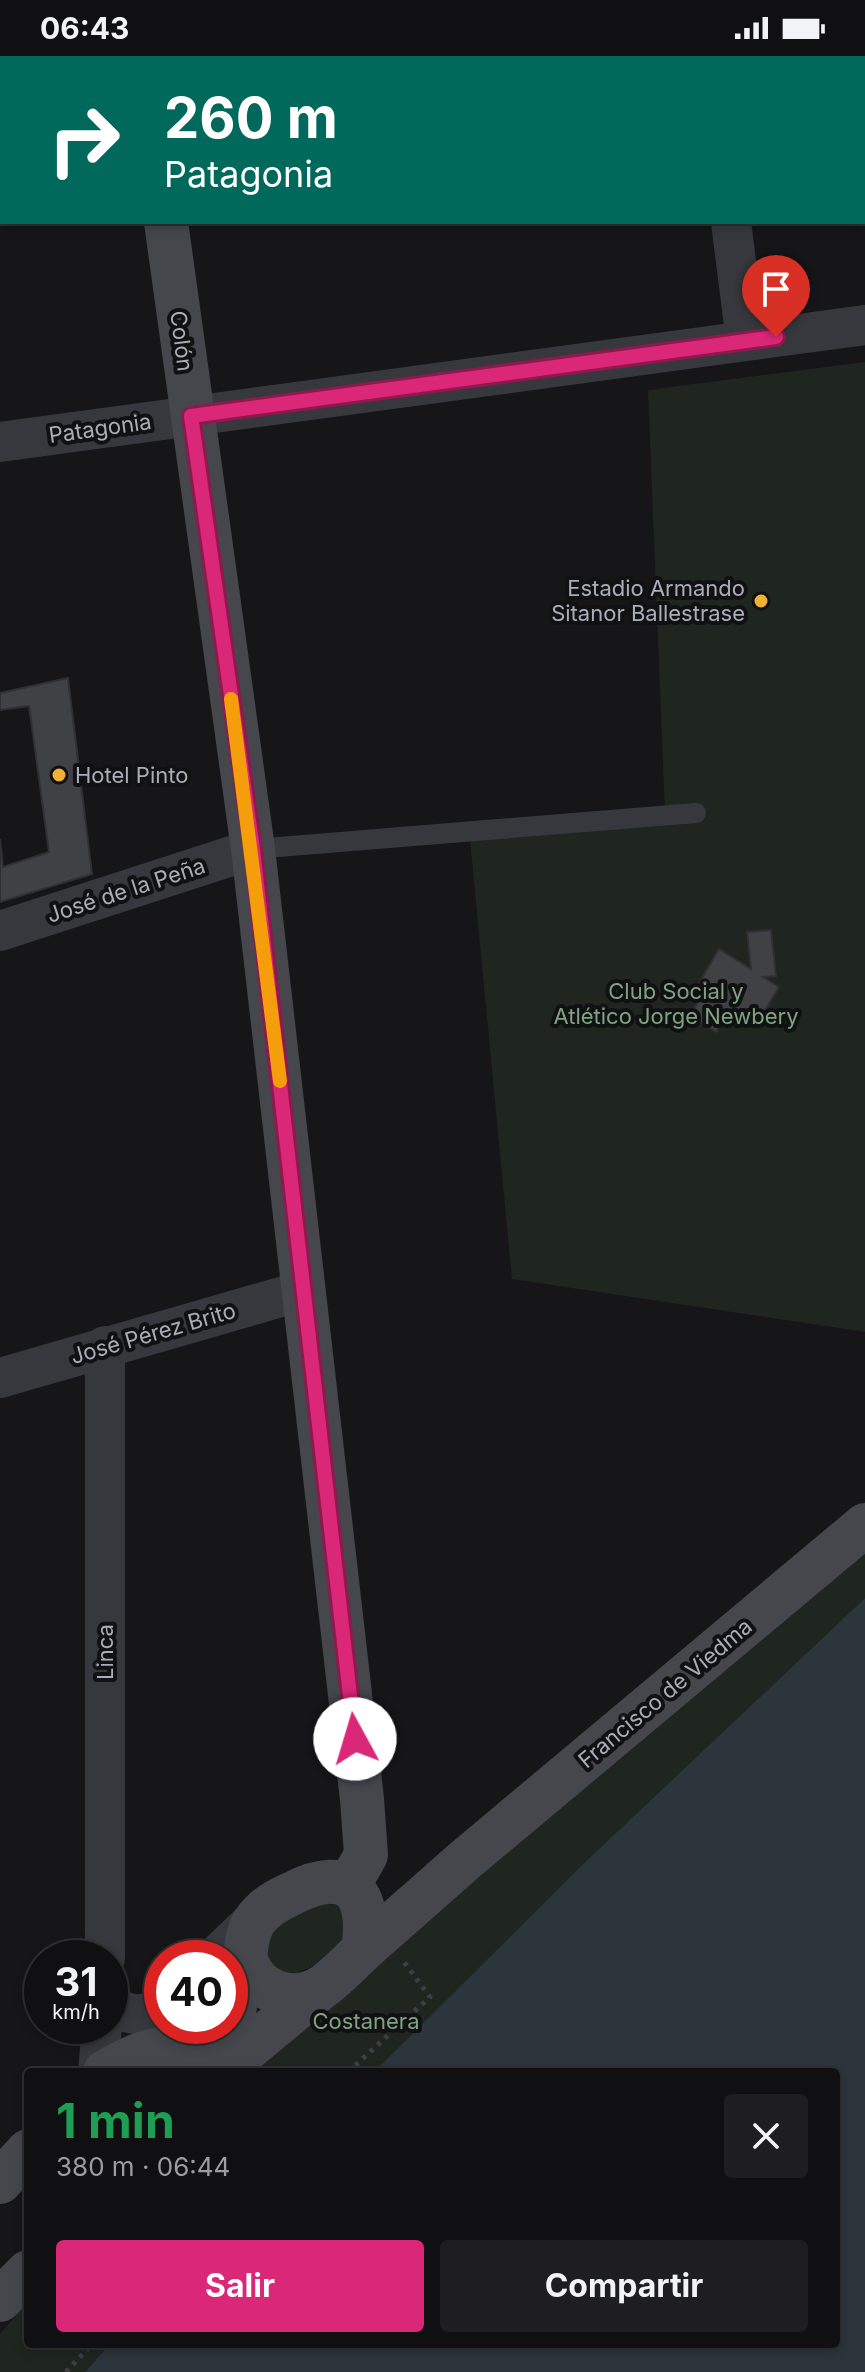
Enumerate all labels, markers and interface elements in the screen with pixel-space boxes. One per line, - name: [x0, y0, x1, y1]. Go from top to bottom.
- text: 06:43: [40, 10, 129, 46]
- text: 260 m: [164, 84, 338, 152]
- icon: right: [32, 88, 136, 192]
- text: Patagonia: [164, 152, 333, 196]
- pin: [742, 255, 810, 337]
- icon: arrive: [754, 267, 798, 311]
- street label: Colón: [165, 309, 199, 373]
- street label: Patagonia: [47, 408, 153, 448]
- place label: Estadio Armando Sitanor Ballestrase: [551, 575, 745, 626]
- marker: Estadio Armando Sitanor Ballestrase: [752, 592, 770, 610]
- place label: Hotel Pinto: [75, 762, 188, 788]
- marker: Hotel Pinto: [50, 766, 68, 784]
- street label: José de la Peña: [44, 852, 208, 928]
- park label: Club Social y Atlético Jorge Newbery: [553, 978, 799, 1029]
- street label: José Pérez Brito: [68, 1297, 238, 1369]
- street label: Francisco de Viedma: [573, 1613, 757, 1773]
- street label: Linca: [92, 1624, 118, 1680]
- position arrow: [313, 1697, 397, 1781]
- speed limit sign: 40: [144, 1940, 248, 2044]
- text: 31: [54, 1957, 98, 2006]
- text: km/h: [52, 2000, 100, 2024]
- park label: Costanera: [313, 2008, 420, 2034]
- text: 1 min: [56, 2091, 175, 2150]
- button: close: [724, 2094, 808, 2178]
- text: 380 m · 06:44: [56, 2151, 230, 2182]
- button: Salir: [56, 2240, 424, 2332]
- button: Compartir: [440, 2240, 808, 2332]

